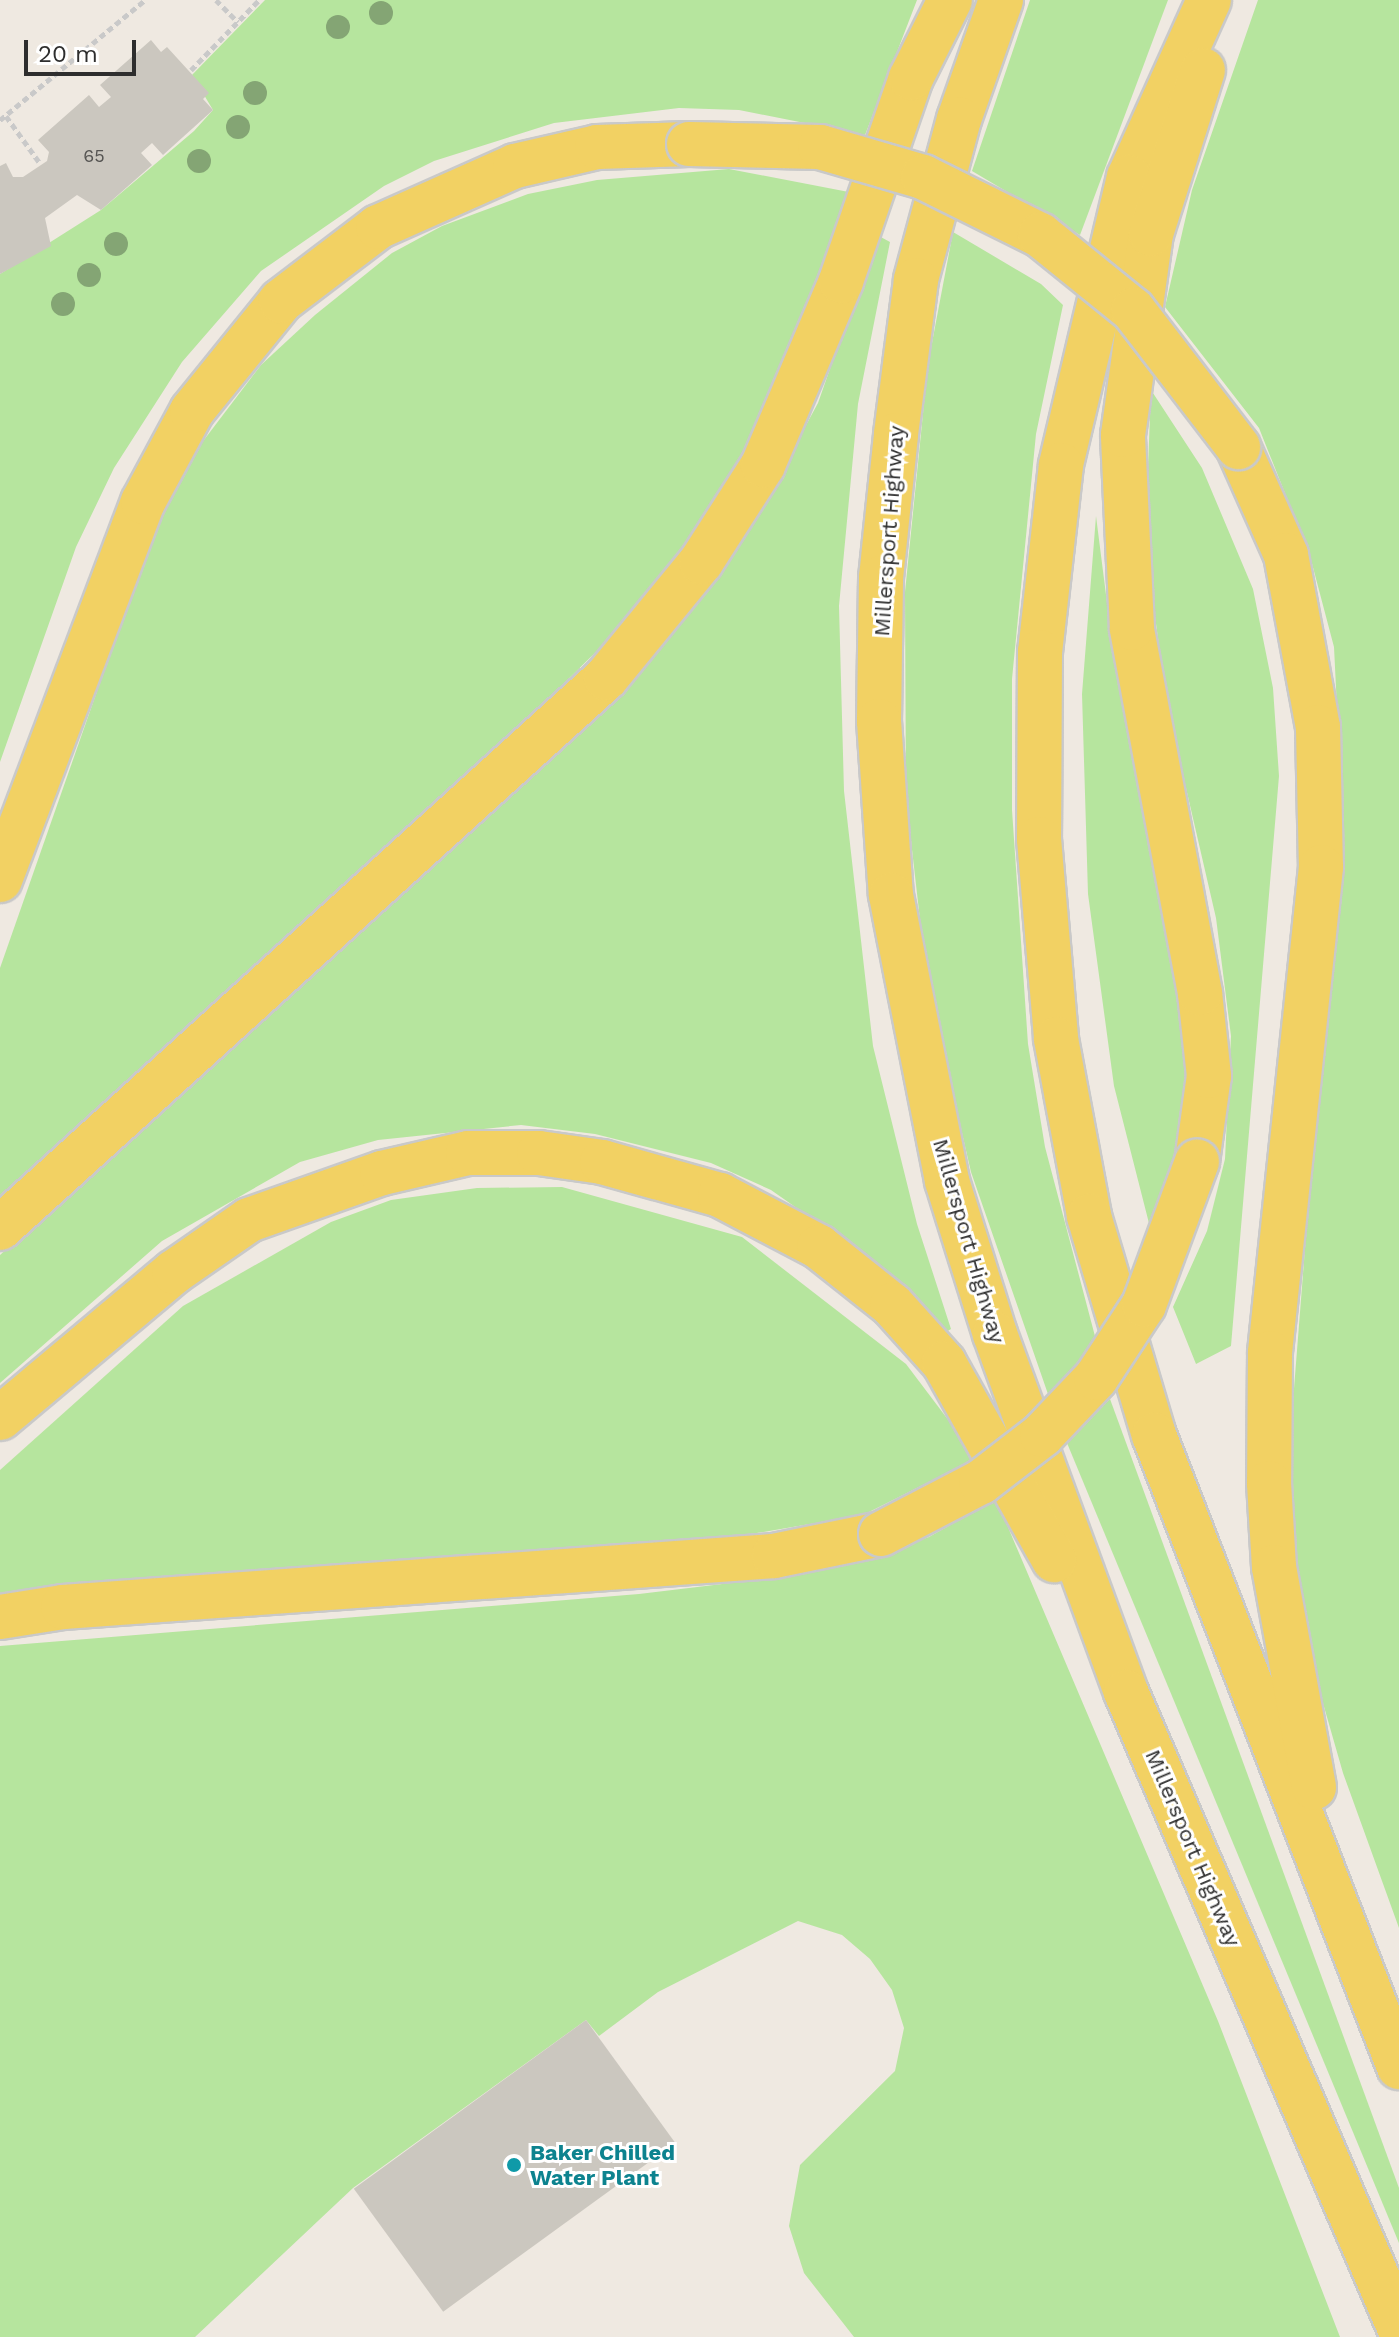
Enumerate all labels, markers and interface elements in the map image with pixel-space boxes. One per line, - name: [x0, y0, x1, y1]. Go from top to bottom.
- scale bar: [28, 24, 140, 74]
- text: 20 m: [38, 40, 98, 68]
- house number: 65: [83, 145, 105, 167]
- street label: Millersport Highway: [868, 425, 910, 637]
- street label: Millersport Highway: [927, 1136, 1011, 1346]
- street label: Millersport Highway: [1140, 1746, 1246, 1950]
- place label: Baker Chilled Water Plant: [530, 2139, 675, 2190]
- marker: Baker Chilled Water Plant: [505, 2156, 523, 2174]

